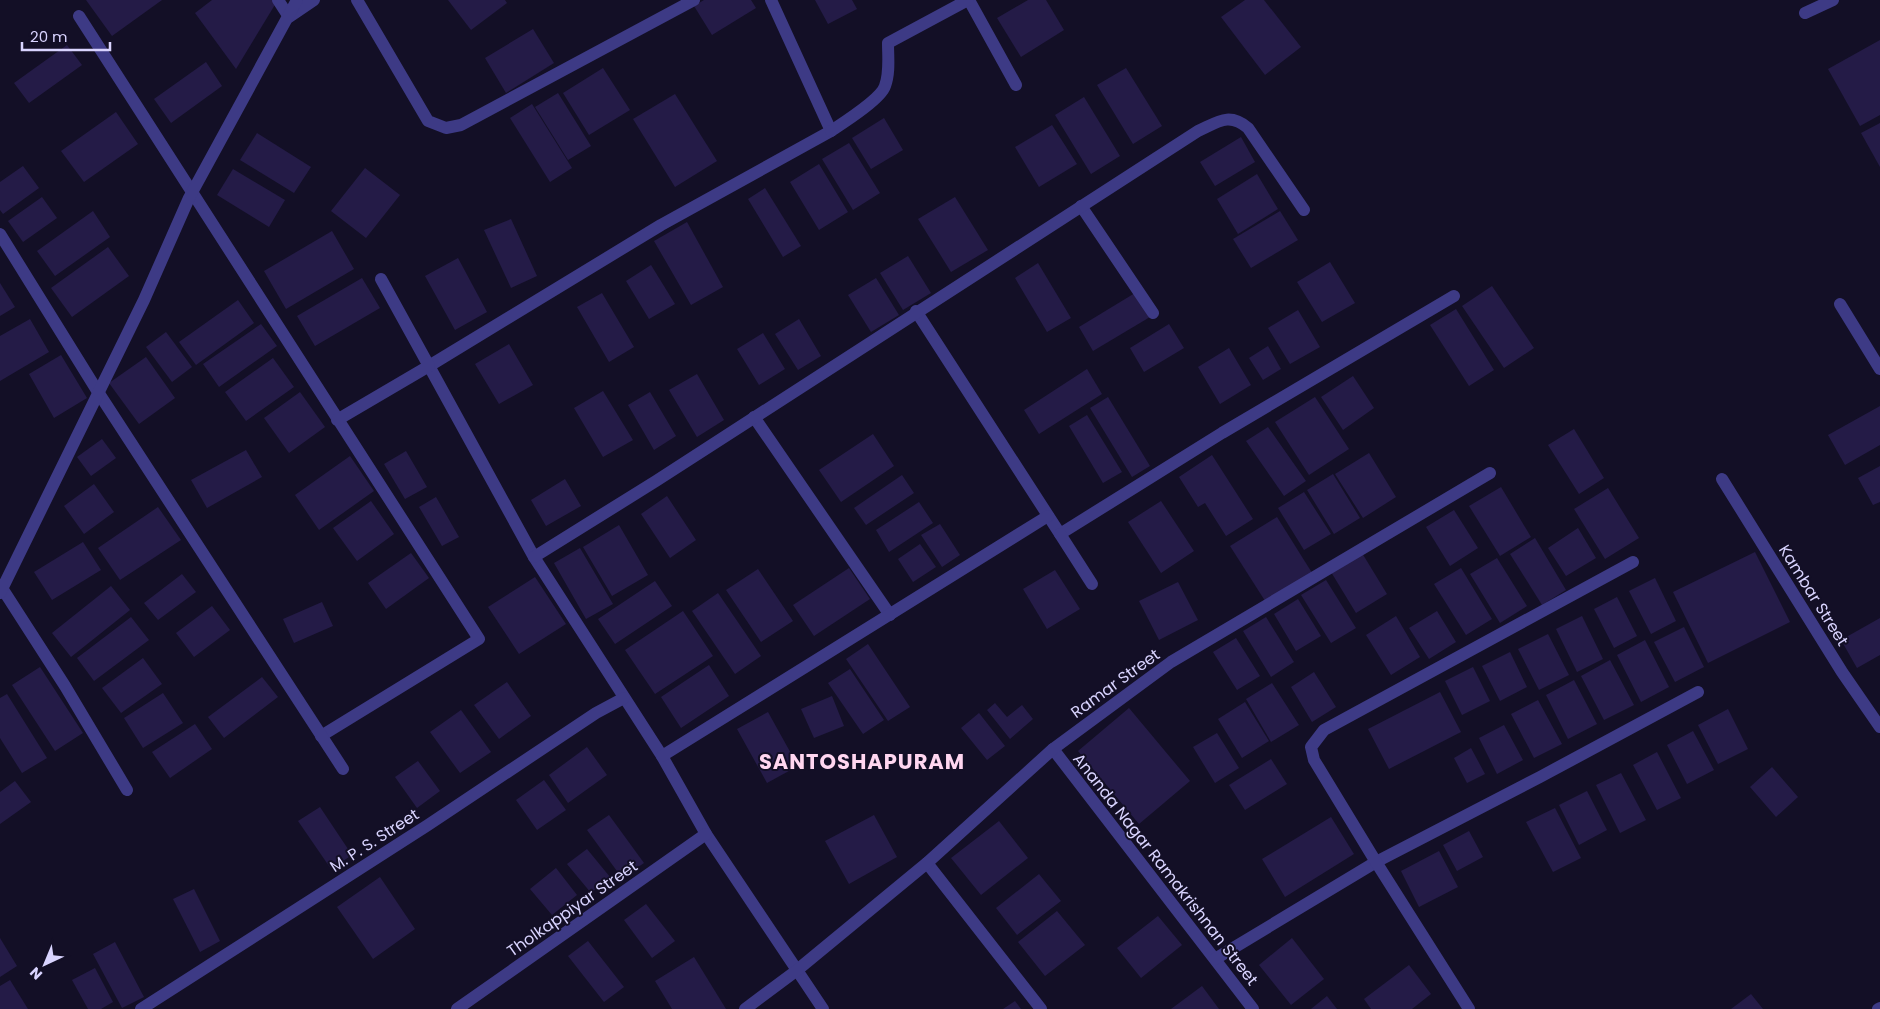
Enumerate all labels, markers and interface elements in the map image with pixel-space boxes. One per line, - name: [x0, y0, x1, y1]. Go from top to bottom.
- scale bar: [22, 20, 110, 52]
- text: 20 m: [30, 26, 68, 47]
- street label: Kambar Street: [1773, 540, 1854, 651]
- street label: Ramar Street: [1066, 643, 1165, 724]
- district label: SANTOSHAPURAM: [759, 747, 965, 776]
- street label: Ananda Nagar Ramakrishnan Street: [1068, 748, 1264, 990]
- street label: M. P. S. Street: [325, 803, 424, 878]
- street label: Tholkappiyar Street: [502, 855, 642, 962]
- north arrow: [20, 939, 70, 989]
- text: N: [25, 963, 47, 984]

